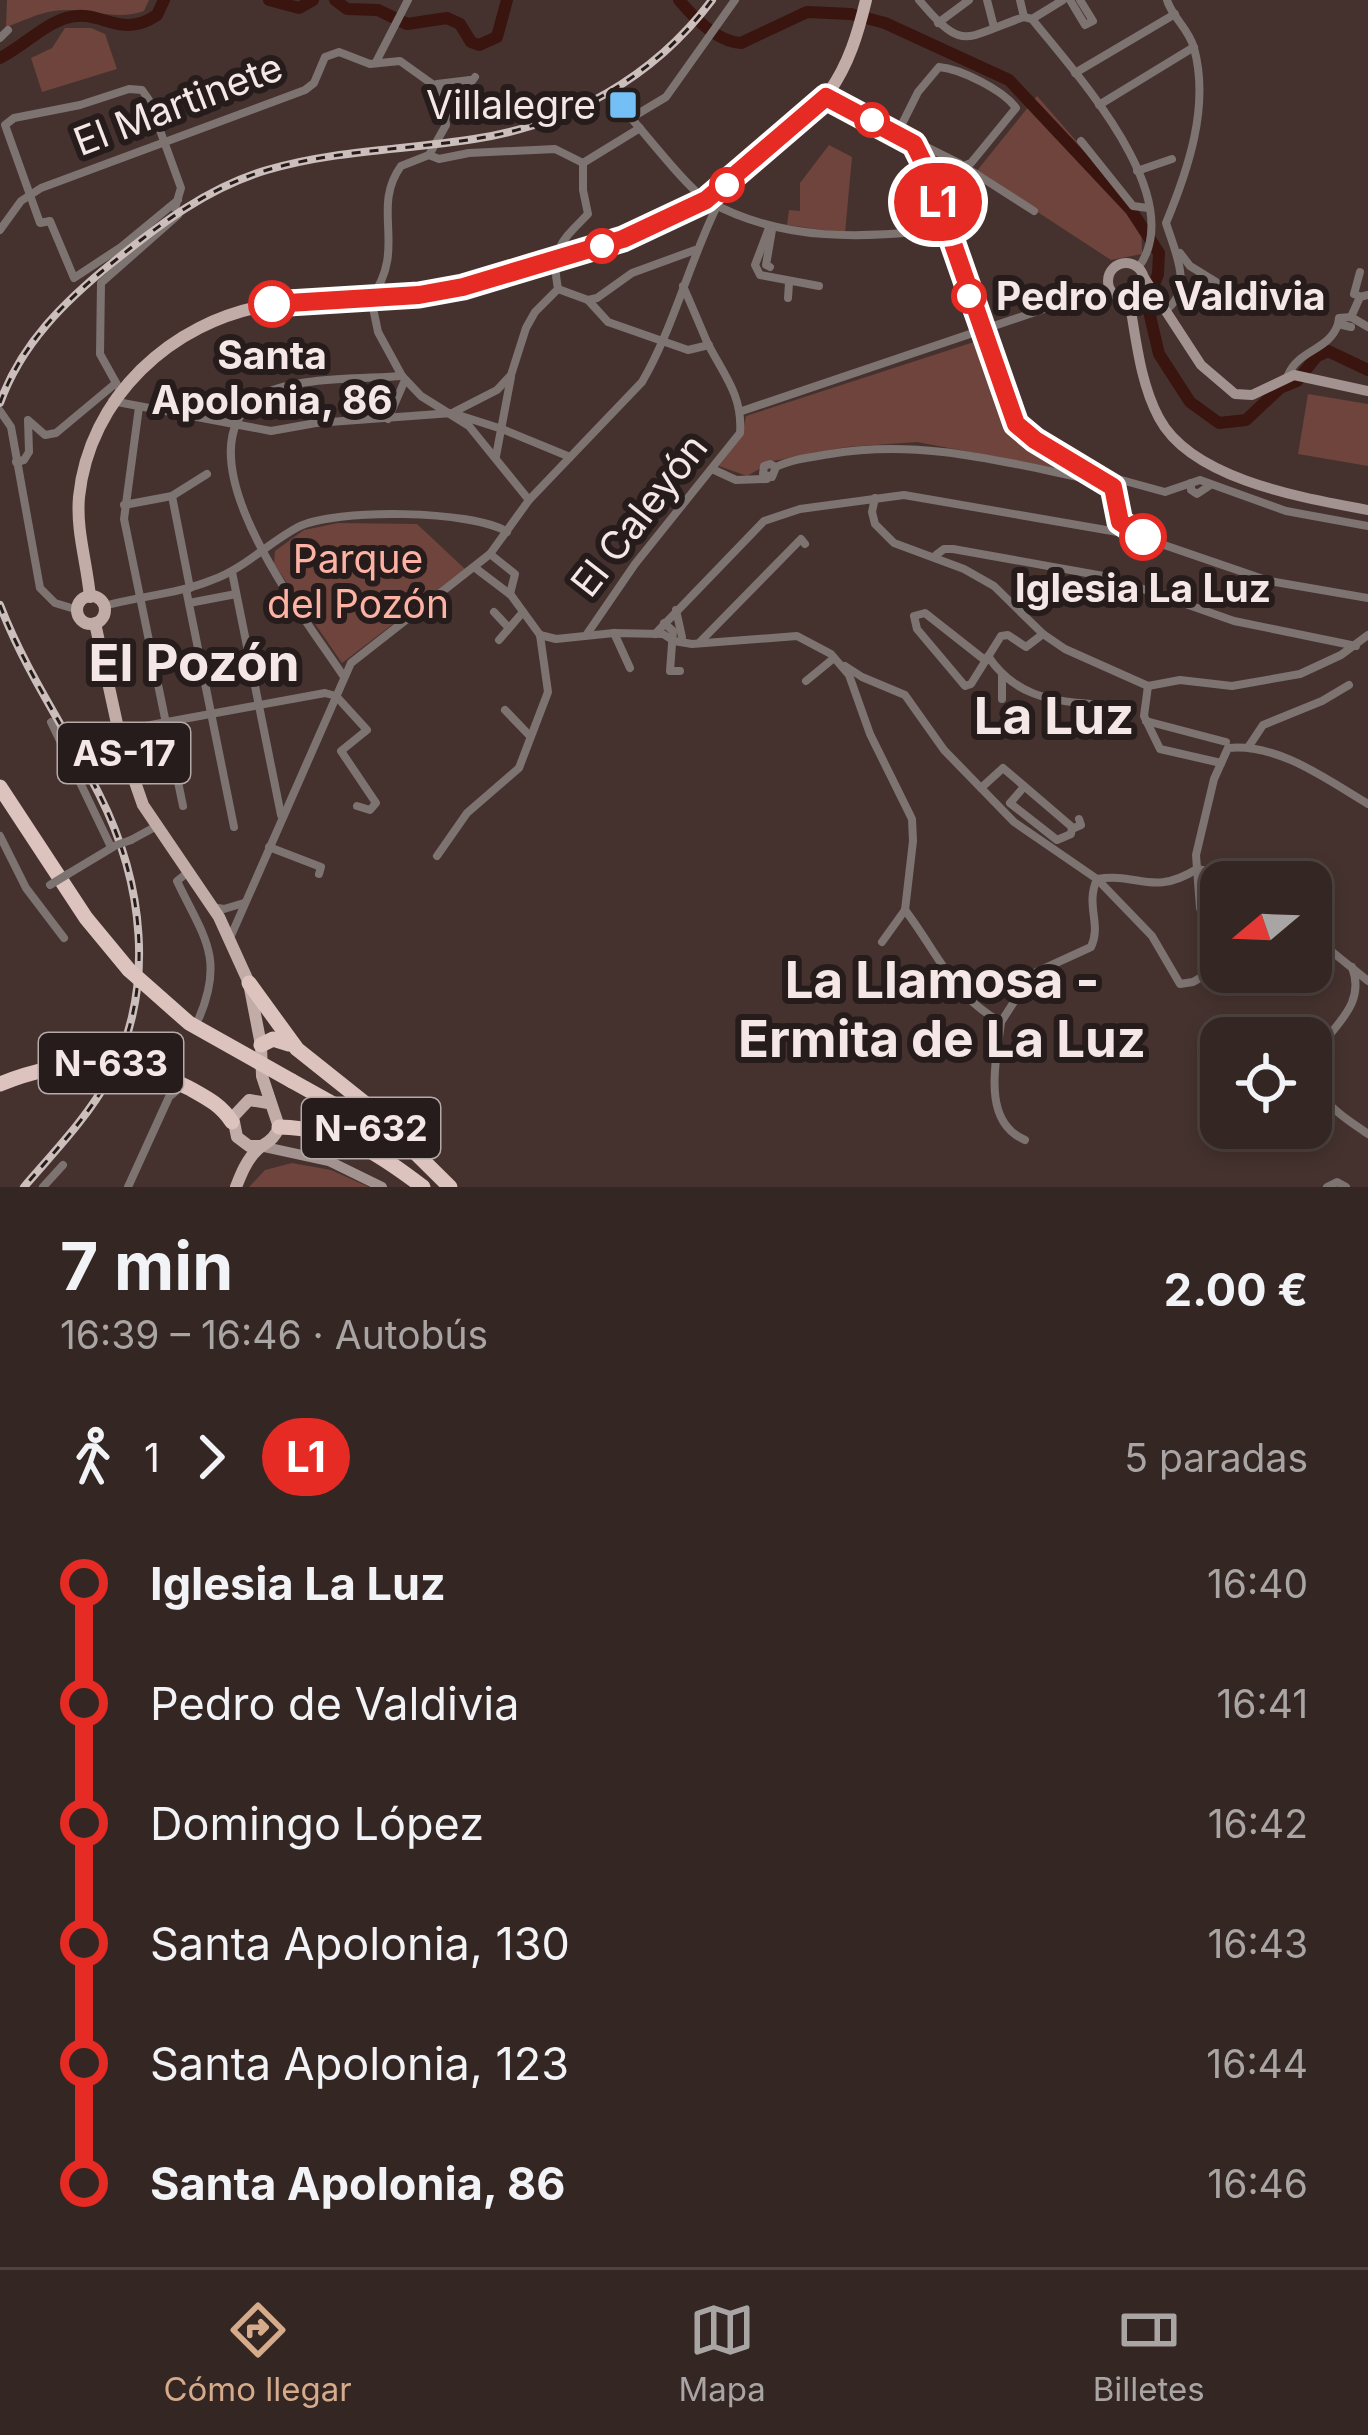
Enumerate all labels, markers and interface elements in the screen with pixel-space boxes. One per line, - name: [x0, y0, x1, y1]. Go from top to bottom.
- street label: El Martinete: [67, 42, 289, 165]
- place label: Villalegre: [426, 81, 596, 128]
- marker: Villalegre: [607, 89, 639, 121]
- unlabelled marker: [856, 104, 888, 136]
- line badge: L1: [884, 163, 992, 241]
- unlabelled marker: [711, 169, 743, 201]
- text: L1: [918, 176, 958, 227]
- unlabelled marker: [586, 230, 618, 262]
- place label: Pedro de Valdivia: [996, 272, 1326, 319]
- marker: Pedro de Valdivia: [953, 280, 985, 312]
- marker: Santa Apolonia, 86: [250, 282, 294, 326]
- place label: Santa Apolonia, 86: [151, 331, 393, 423]
- street label: El Caleyón: [561, 424, 717, 605]
- marker: Iglesia La Luz: [1121, 515, 1165, 559]
- park label: Parque del Pozón: [267, 535, 449, 627]
- place label: Iglesia La Luz: [1015, 564, 1271, 611]
- district label: El Pozón: [89, 632, 299, 693]
- district label: La Luz: [974, 685, 1134, 746]
- road number: AS-17: [58, 723, 190, 783]
- north arrow: [1200, 861, 1332, 993]
- map controls: [1200, 861, 1332, 1149]
- district label: La Llamosa - Ermita de La Luz: [738, 949, 1146, 1069]
- button: locate: [1200, 1017, 1332, 1149]
- road number: N-633: [39, 1033, 183, 1093]
- road number: N-632: [302, 1098, 440, 1158]
- text: 7 min: [60, 1226, 233, 1306]
- text: 2.00 €: [1164, 1262, 1308, 1317]
- text: 16:39 – 16:46 · Autobús: [60, 1311, 488, 1358]
- icon: walk: [60, 1424, 126, 1490]
- icon: forward: [178, 1424, 244, 1490]
- text: L1: [286, 1431, 326, 1482]
- text: 1: [144, 1434, 160, 1481]
- text: 5 paradas: [1124, 1434, 1308, 1481]
- text: Iglesia La Luz: [150, 1556, 446, 1611]
- text: 16:40: [1207, 1560, 1308, 1607]
- text: Pedro de Valdivia: [150, 1676, 519, 1731]
- text: 16:41: [1216, 1680, 1308, 1727]
- text: Domingo López: [150, 1796, 484, 1851]
- text: 16:42: [1208, 1800, 1308, 1847]
- text: Santa Apolonia, 130: [150, 1916, 570, 1971]
- text: 16:43: [1207, 1920, 1308, 1967]
- text: Santa Apolonia, 123: [150, 2036, 569, 2091]
- text: 16:44: [1206, 2040, 1308, 2087]
- text: Santa Apolonia, 86: [150, 2156, 566, 2211]
- text: 16:46: [1207, 2160, 1308, 2207]
- tab: Cómo llegar: [163, 2297, 352, 2409]
- tab: Mapa: [678, 2297, 766, 2409]
- tab: Billetes: [1093, 2297, 1205, 2409]

